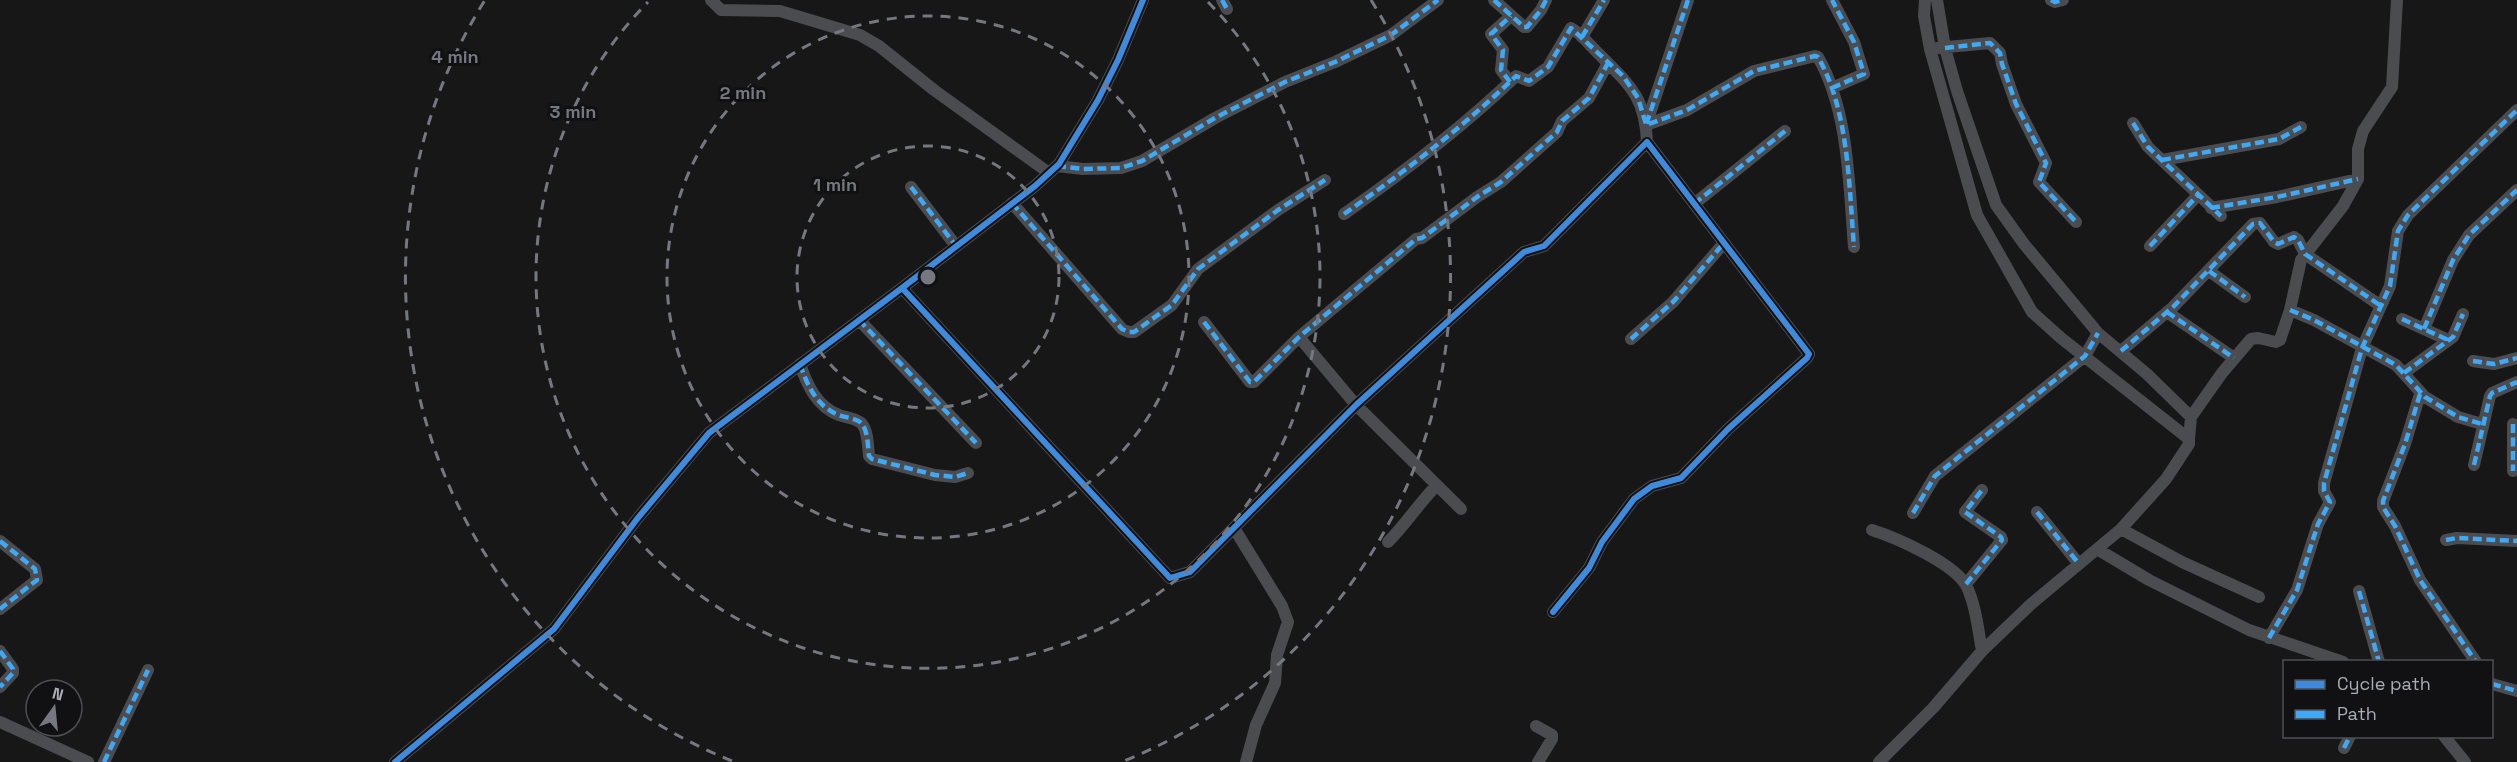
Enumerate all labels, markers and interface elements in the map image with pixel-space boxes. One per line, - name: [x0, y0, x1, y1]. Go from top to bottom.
- text: 4 min: [431, 45, 479, 68]
- text: 2 min: [720, 81, 766, 104]
- text: 3 min: [550, 100, 596, 123]
- text: 1 min: [813, 173, 857, 196]
- centre of rings: [918, 267, 938, 287]
- legend: [2283, 660, 2493, 738]
- text: Cycle path: [2337, 672, 2431, 695]
- north arrow: [24, 678, 84, 738]
- text: N: [50, 682, 66, 706]
- text: Path: [2337, 702, 2377, 725]

